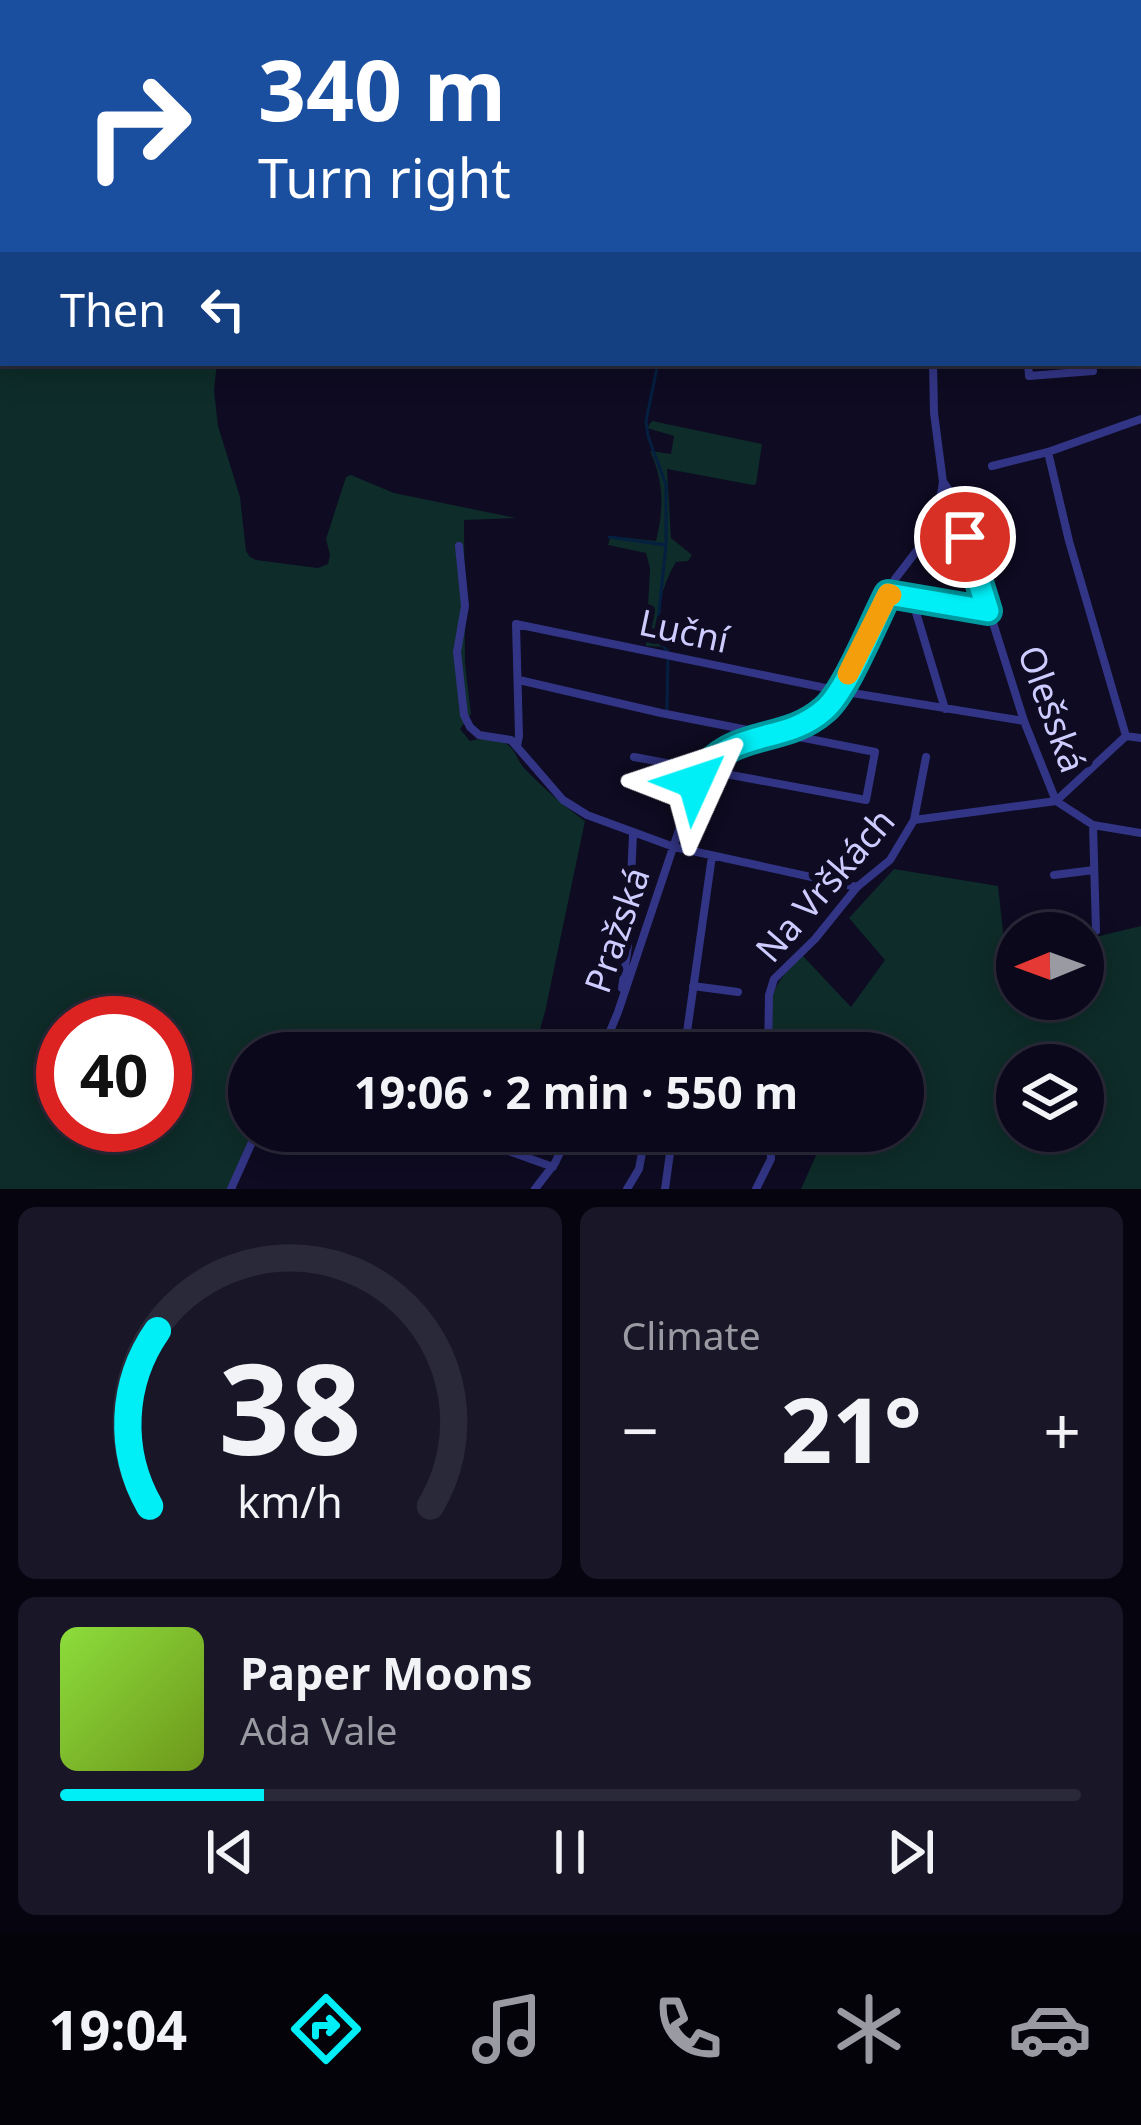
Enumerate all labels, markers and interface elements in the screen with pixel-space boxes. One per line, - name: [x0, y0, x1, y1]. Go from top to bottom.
- text: 340 m: [258, 31, 506, 146]
- icon: right: [60, 48, 216, 204]
- text: Turn right: [258, 140, 511, 214]
- icon: left: [190, 276, 256, 342]
- text: Then: [60, 279, 166, 340]
- pin: [914, 486, 1016, 588]
- icon: arrive: [932, 504, 998, 570]
- street label: Luční: [635, 597, 734, 664]
- street label: Olešská: [1007, 639, 1098, 779]
- position arrow: [632, 719, 758, 845]
- street label: Na Vrškách: [744, 797, 905, 972]
- street label: Pražská: [572, 861, 661, 999]
- north arrow: [996, 912, 1104, 1020]
- map controls: [996, 912, 1104, 1152]
- speed limit sign: 40: [36, 996, 192, 1152]
- button: layers: [996, 1044, 1104, 1152]
- text: 19:06 · 2 min · 550 m: [354, 1061, 798, 1122]
- text: Climate: [622, 1308, 761, 1361]
- text: 38: [218, 1322, 361, 1492]
- text: 21°: [781, 1367, 922, 1489]
- text: −: [622, 1384, 659, 1474]
- text: +: [1043, 1384, 1081, 1474]
- text: km/h: [237, 1472, 342, 1531]
- text: Paper Moons: [240, 1642, 533, 1703]
- text: Ada Vale: [240, 1703, 397, 1756]
- icon: previous: [197, 1819, 263, 1885]
- icon: pause: [537, 1819, 603, 1885]
- icon: next: [878, 1819, 944, 1885]
- icon: directions: [284, 1987, 368, 2071]
- icon: music: [465, 1987, 549, 2071]
- icon: phone: [646, 1987, 730, 2071]
- icon: climate: [827, 1987, 911, 2071]
- icon: car: [1008, 1987, 1092, 2071]
- text: 19:04: [49, 1992, 187, 2066]

